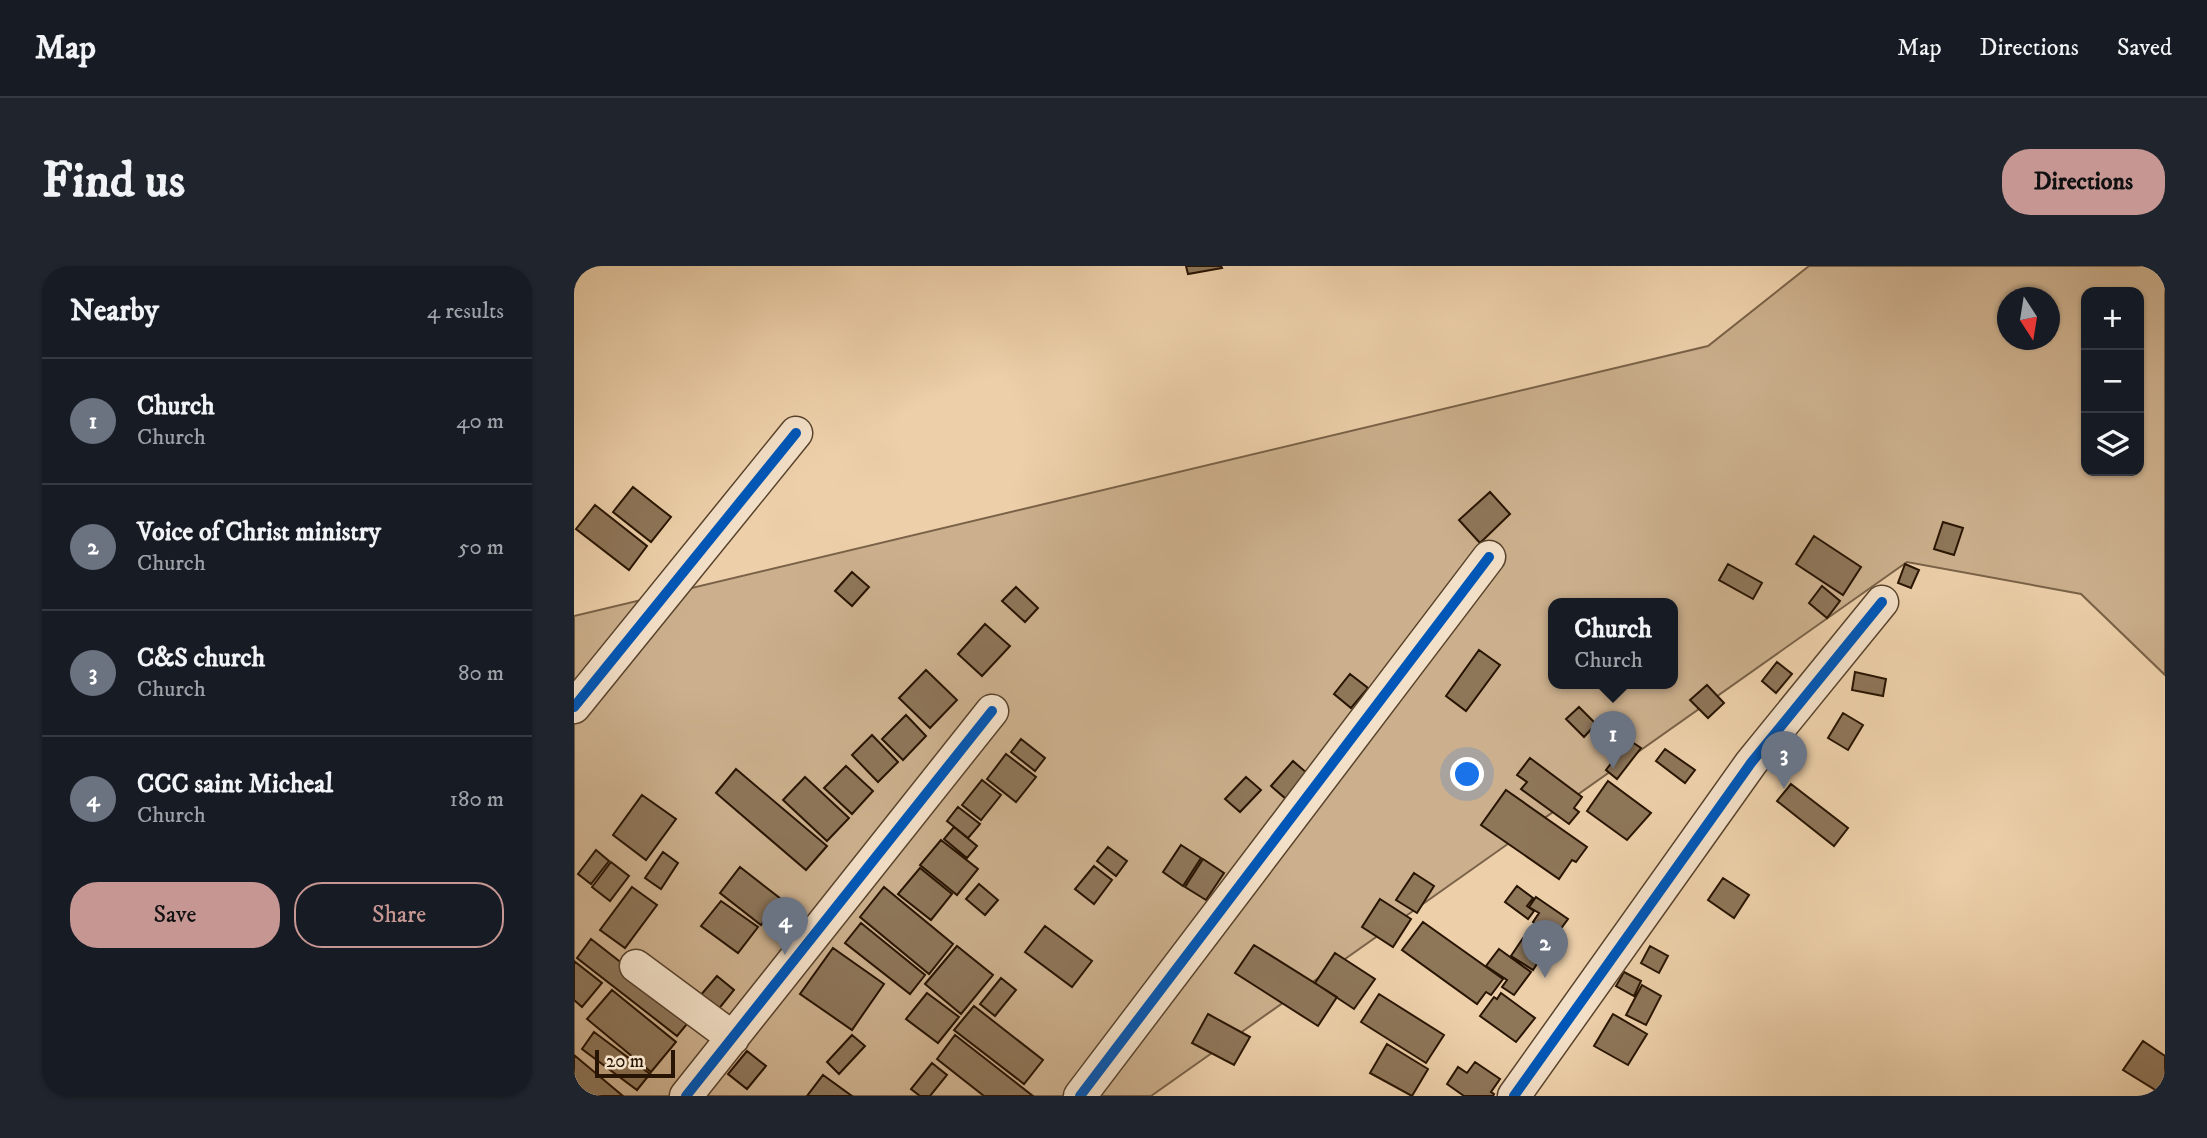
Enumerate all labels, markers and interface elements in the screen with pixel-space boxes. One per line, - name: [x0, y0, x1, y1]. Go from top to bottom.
- text: Map: [35, 28, 96, 69]
- text: Map: [1897, 33, 1942, 63]
- text: Directions: [1980, 33, 2079, 63]
- text: Saved: [2117, 33, 2172, 63]
- button: Directions: [2002, 149, 2165, 215]
- text: Find us: [42, 151, 185, 213]
- north arrow: [1997, 287, 2060, 350]
- map controls: [2081, 287, 2144, 476]
- button: +: [2081, 287, 2144, 350]
- text: Nearby: [70, 293, 159, 330]
- text: 4 results: [427, 297, 504, 326]
- button: −: [2081, 350, 2144, 413]
- text: Church: [137, 390, 215, 423]
- text: 1: [89, 407, 97, 436]
- text: 40 m: [456, 407, 504, 436]
- button: layers: [2081, 413, 2144, 476]
- text: Church: [137, 423, 206, 452]
- text: Voice of Christ ministry: [137, 516, 381, 549]
- text: 2: [87, 533, 99, 562]
- text: 50 m: [458, 533, 504, 562]
- text: Church: [137, 549, 206, 578]
- popup: [1548, 598, 1678, 689]
- text: Church: [1574, 613, 1652, 646]
- text: C&S church: [137, 642, 265, 675]
- text: Church: [1574, 646, 1643, 675]
- text: 3: [89, 659, 97, 688]
- text: 80 m: [458, 659, 504, 688]
- text: Church: [137, 675, 206, 704]
- pin: 1: [1590, 711, 1636, 769]
- pin: 3: [1761, 731, 1807, 789]
- your location: [1450, 757, 1484, 791]
- text: CCC saint Micheal: [137, 768, 333, 801]
- text: 4: [86, 785, 100, 814]
- text: 180 m: [449, 785, 504, 814]
- text: Church: [137, 801, 206, 830]
- button: Save: [70, 882, 280, 948]
- button: Share: [294, 882, 504, 948]
- pin: 4: [762, 897, 808, 955]
- pin: 2: [1522, 920, 1568, 978]
- scale bar: [595, 1047, 676, 1079]
- text: 20 m: [606, 1050, 644, 1073]

